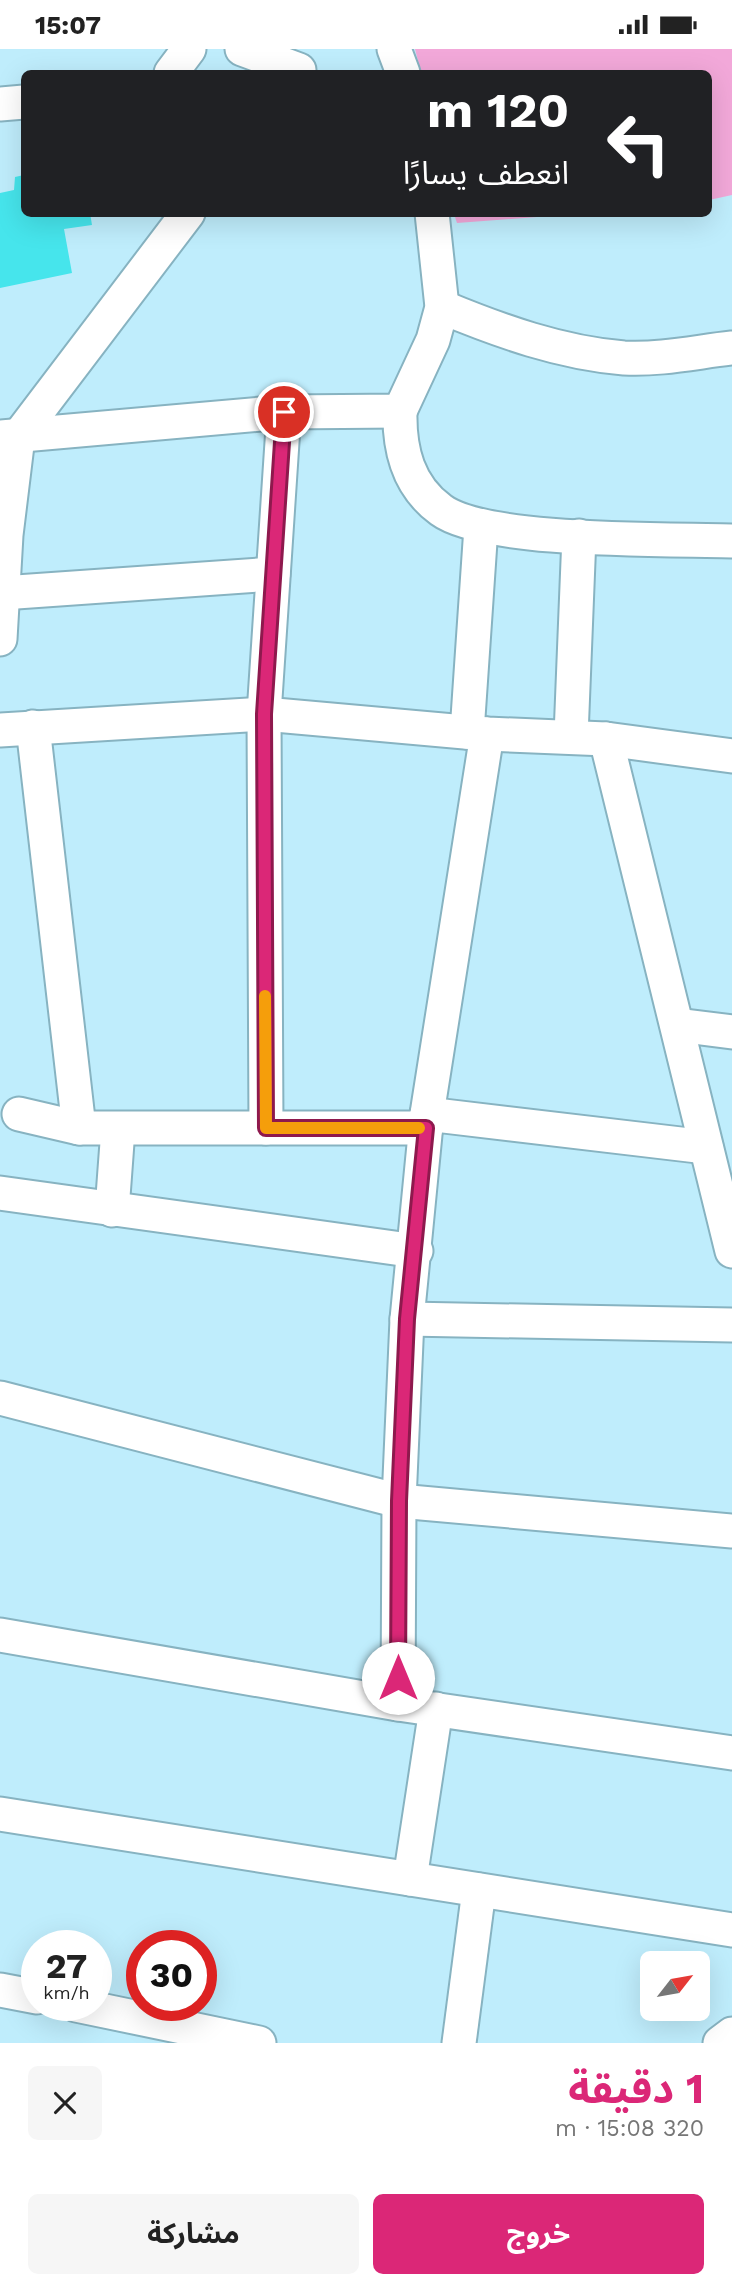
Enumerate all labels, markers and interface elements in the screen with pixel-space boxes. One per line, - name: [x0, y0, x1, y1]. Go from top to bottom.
- text: 15:07: [35, 10, 101, 40]
- text: 120 m: [427, 81, 569, 139]
- icon: left: [593, 98, 684, 189]
- text: انعطف يسارًا: [403, 154, 569, 192]
- pin: [254, 382, 314, 442]
- icon: arrive: [265, 393, 303, 431]
- position arrow: [361, 1641, 435, 1715]
- speed limit sign: 30: [126, 1930, 217, 2021]
- text: 27: [46, 1945, 87, 1987]
- north arrow: [640, 1951, 710, 2021]
- map controls: [640, 1951, 710, 2021]
- text: km/h: [43, 1982, 90, 2003]
- text: 1 دقيقة: [568, 2064, 704, 2113]
- button: close: [28, 2066, 102, 2140]
- text: 320 m · 15:08: [555, 2115, 704, 2142]
- button: مشاركة: [28, 2194, 359, 2274]
- button: خروج: [373, 2194, 704, 2274]

